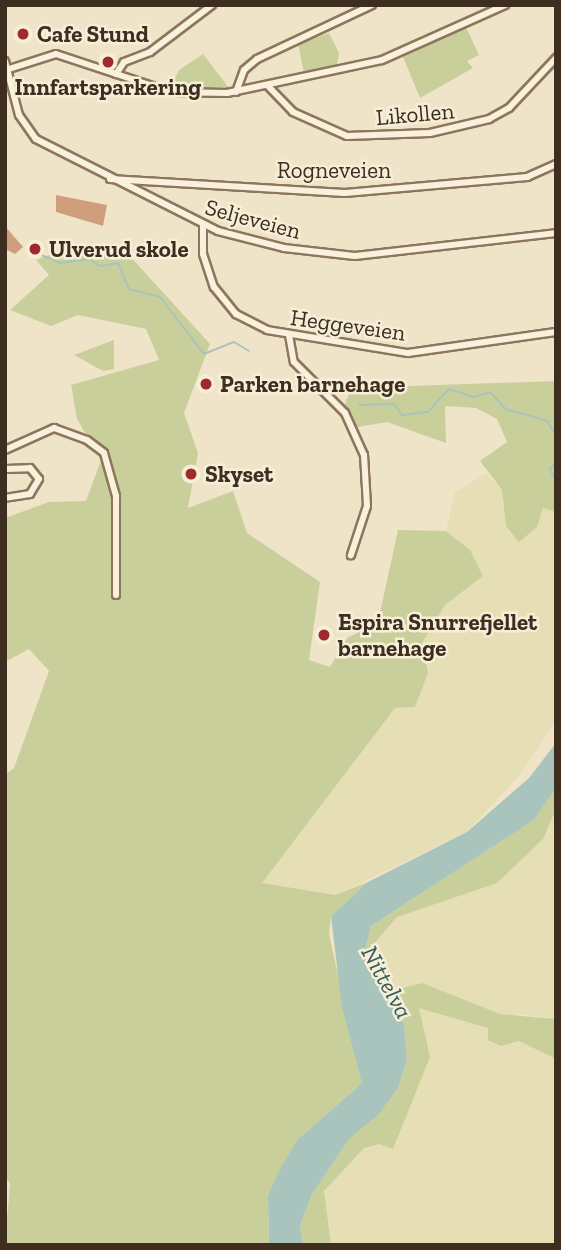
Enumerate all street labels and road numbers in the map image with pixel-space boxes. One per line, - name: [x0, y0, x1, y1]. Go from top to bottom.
- street label: Likollen: [375, 97, 455, 131]
- street label: Rogneveien: [277, 156, 391, 184]
- street label: Seljeveien: [202, 193, 304, 245]
- street label: Heggeveien: [289, 303, 407, 347]

